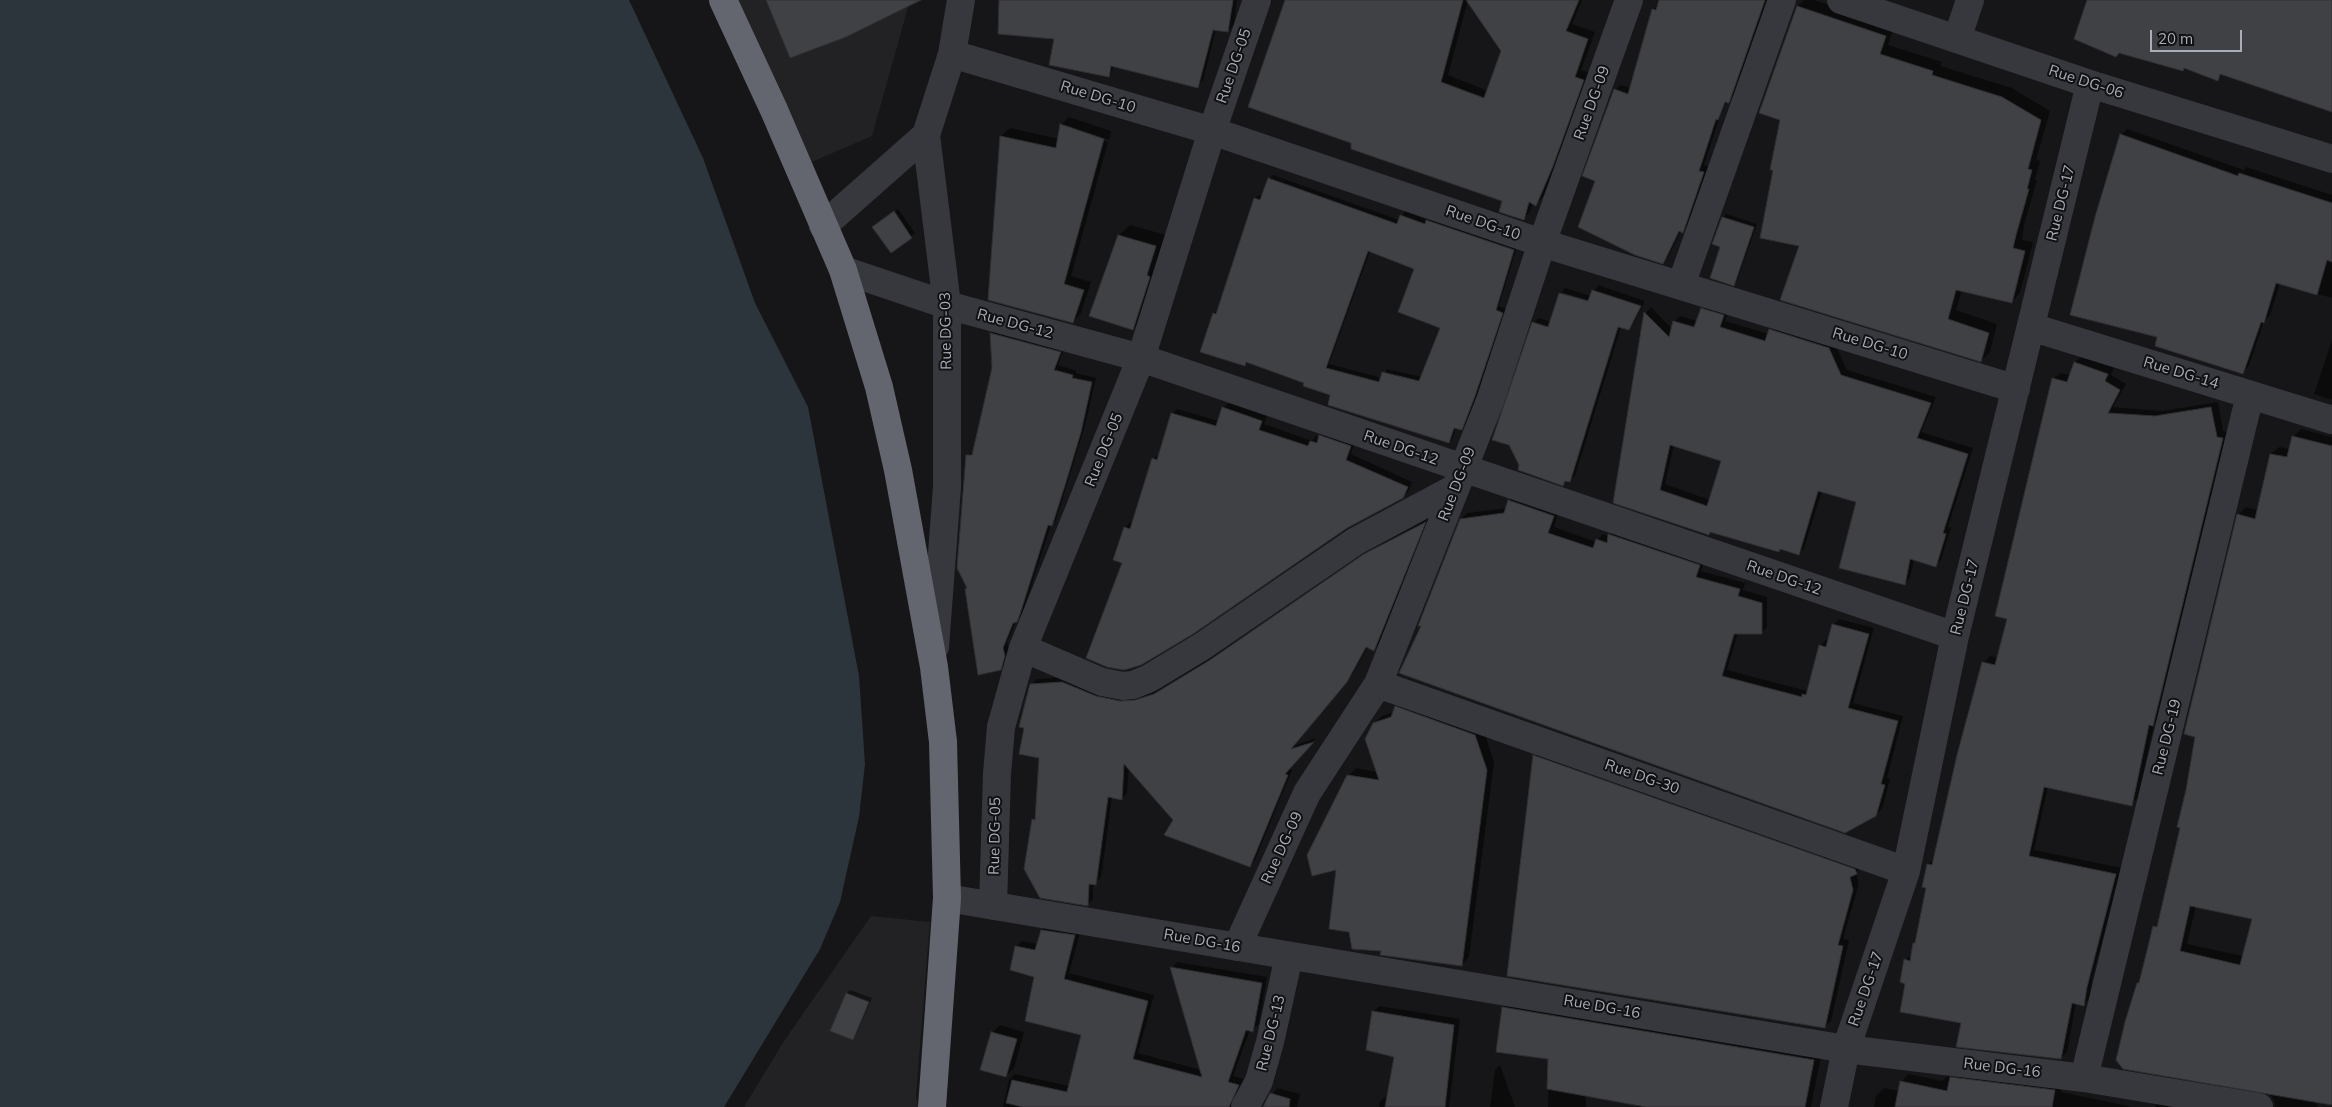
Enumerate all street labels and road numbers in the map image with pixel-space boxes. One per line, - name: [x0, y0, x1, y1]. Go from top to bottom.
- street label: Rue DG-05: [1213, 26, 1255, 106]
- street label: Rue DG-06: [2046, 61, 2126, 103]
- street label: Rue DG-09: [1570, 63, 1614, 143]
- street label: Rue DG-10: [1058, 77, 1138, 117]
- street label: Rue DG-17: [2043, 163, 2079, 243]
- street label: Rue DG-10: [1443, 202, 1523, 244]
- street label: Rue DG-03: [936, 292, 956, 370]
- street label: Rue DG-12: [975, 305, 1055, 343]
- street label: Rue DG-10: [1830, 324, 1910, 364]
- street label: Rue DG-14: [2141, 353, 2221, 393]
- street label: Rue DG-05: [1081, 411, 1127, 489]
- street label: Rue DG-12: [1361, 427, 1441, 469]
- street label: Rue DG-09: [1435, 445, 1479, 523]
- street label: Rue DG-12: [1744, 557, 1824, 599]
- street label: Rue DG-17: [1947, 557, 1983, 637]
- street label: Rue DG-19: [2149, 697, 2185, 777]
- street label: Rue DG-30: [1602, 756, 1682, 798]
- street label: Rue DG-05: [985, 797, 1005, 875]
- street label: Rue DG-09: [1257, 809, 1307, 887]
- street label: Rue DG-16: [1162, 925, 1242, 957]
- street label: Rue DG-17: [1845, 949, 1887, 1029]
- street label: Rue DG-16: [1562, 991, 1642, 1023]
- street label: Rue DG-13: [1253, 993, 1289, 1073]
- street label: Rue DG-16: [1962, 1054, 2042, 1082]

